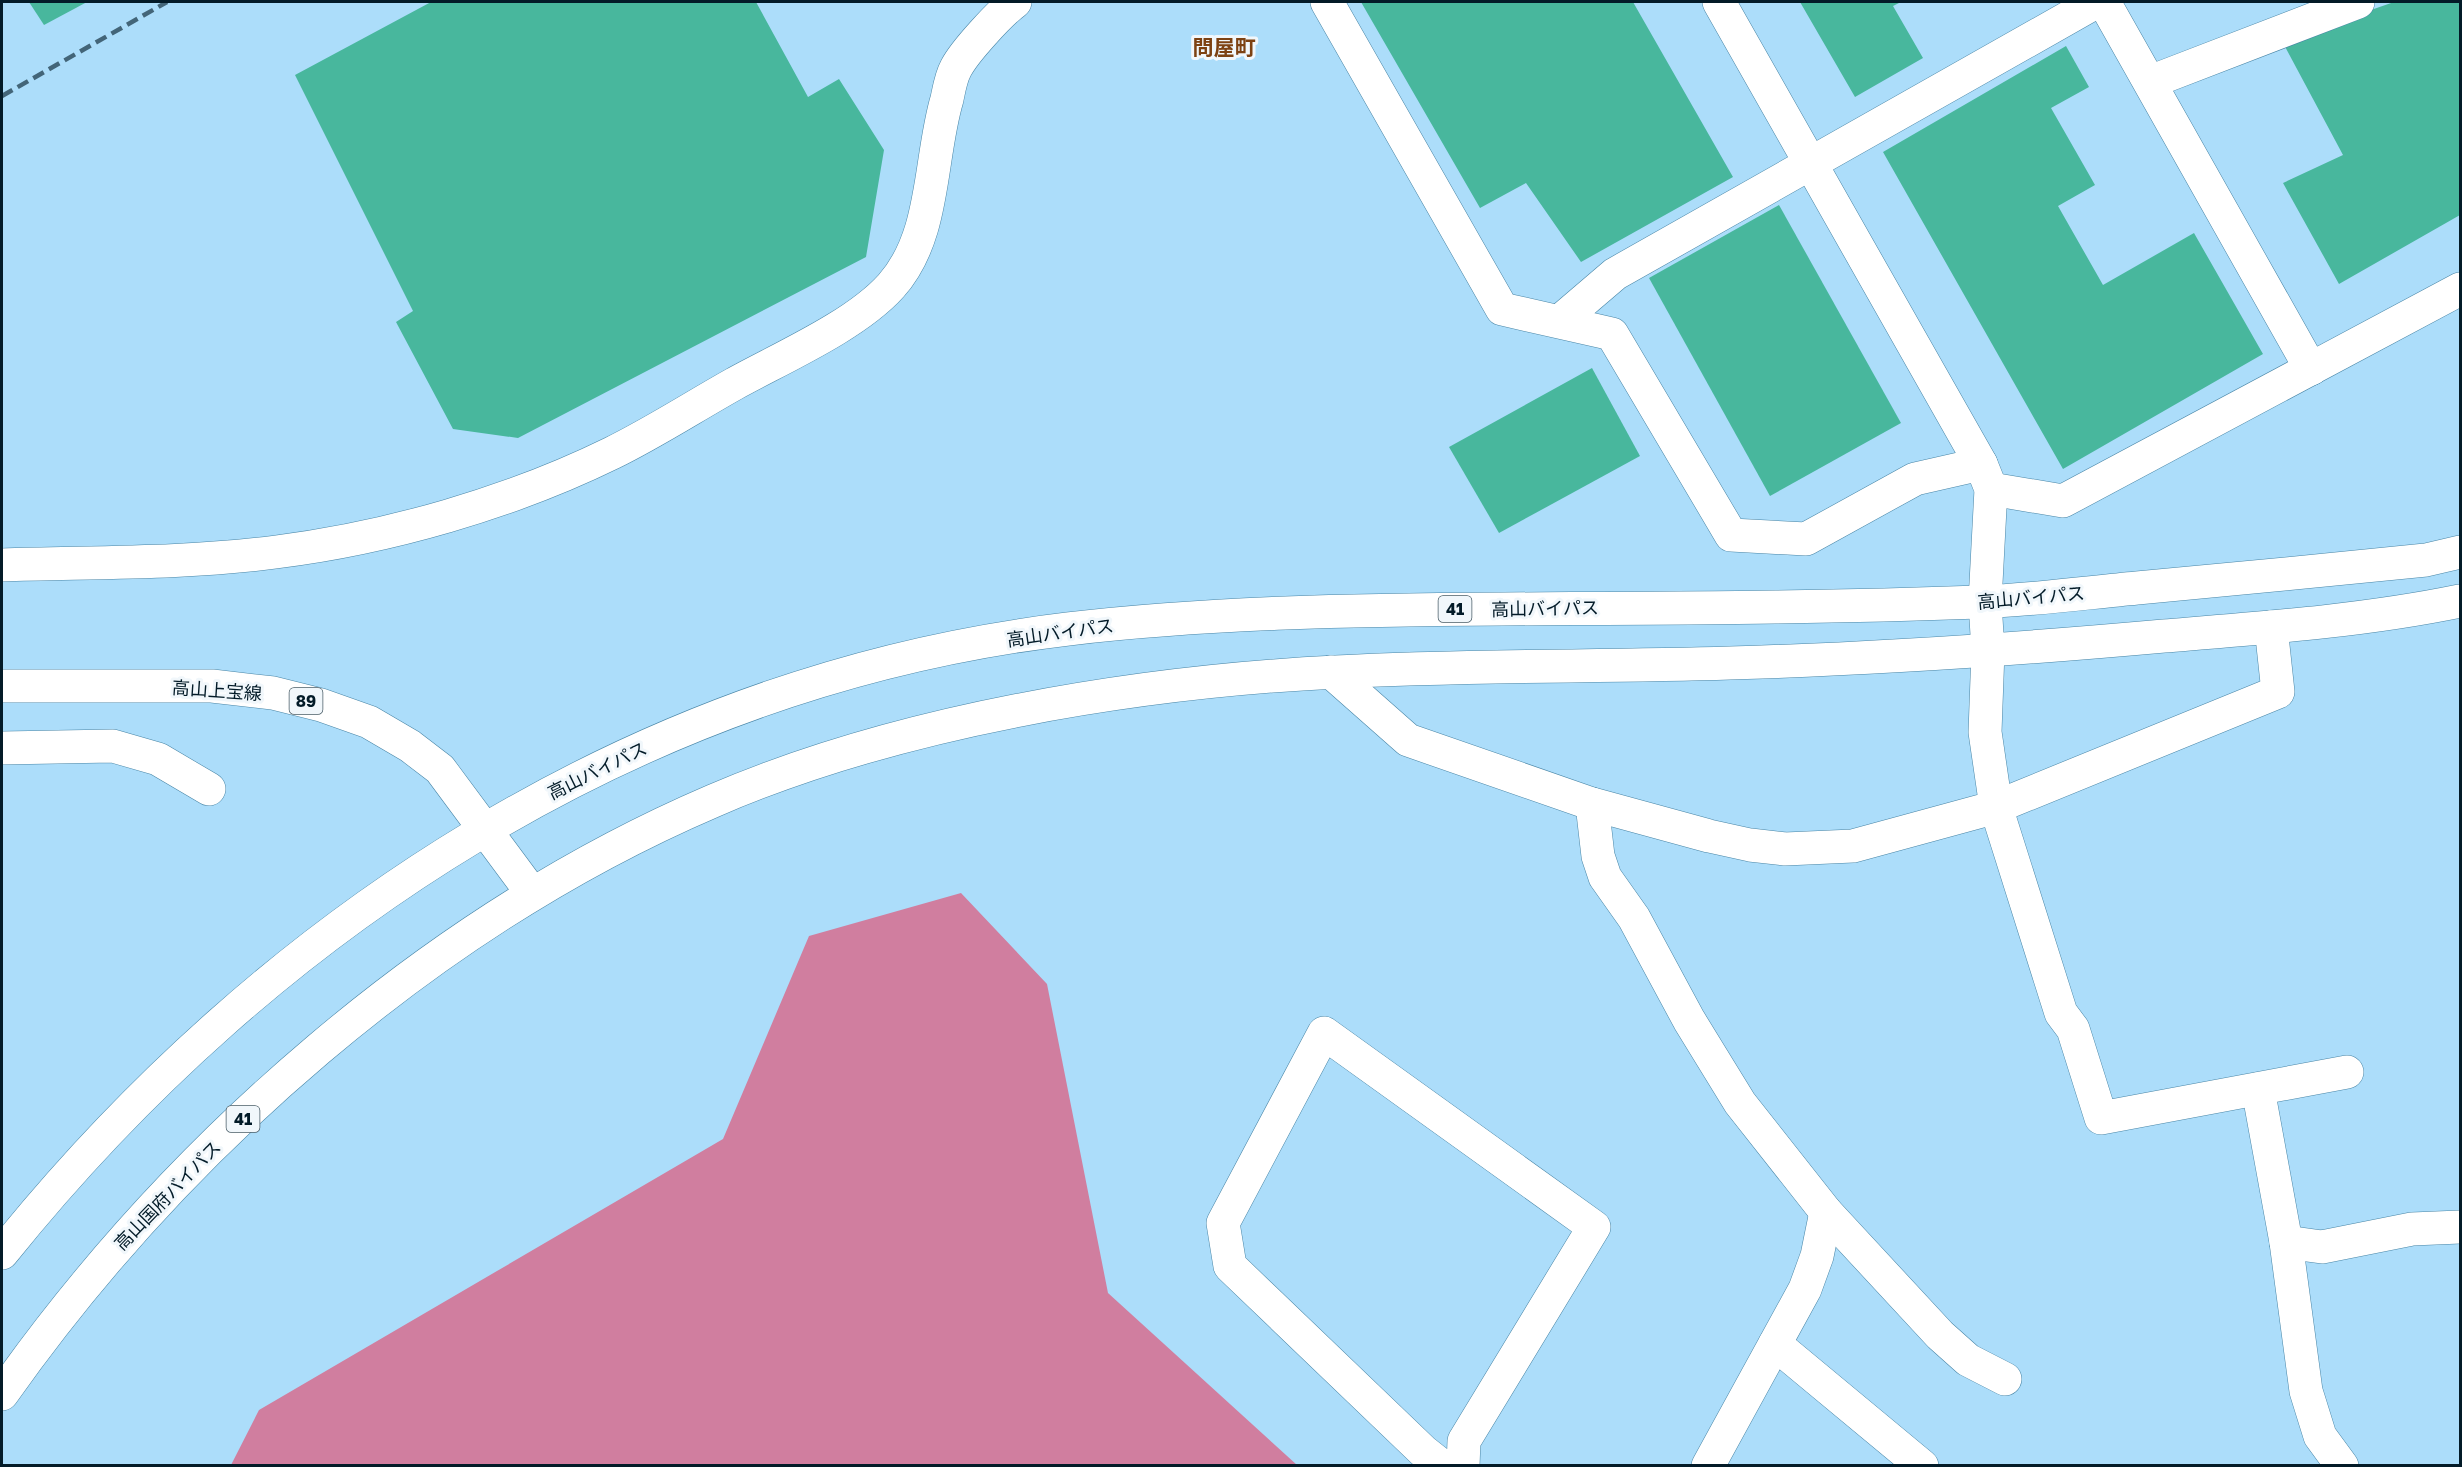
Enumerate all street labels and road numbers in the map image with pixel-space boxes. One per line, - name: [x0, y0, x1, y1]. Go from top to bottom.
- street label: 高山バイパス: [1976, 581, 2086, 613]
- road number: 41: [1438, 596, 1472, 622]
- street label: 高山バイパス: [1491, 596, 1599, 620]
- street label: 高山バイパス: [1005, 614, 1115, 650]
- street label: 高山上宝線: [171, 676, 263, 704]
- road number: 89: [290, 688, 322, 714]
- street label: 高山バイパス: [544, 737, 650, 803]
- road number: 41: [226, 1106, 260, 1132]
- street label: 高山国府バイパス: [109, 1136, 225, 1254]

